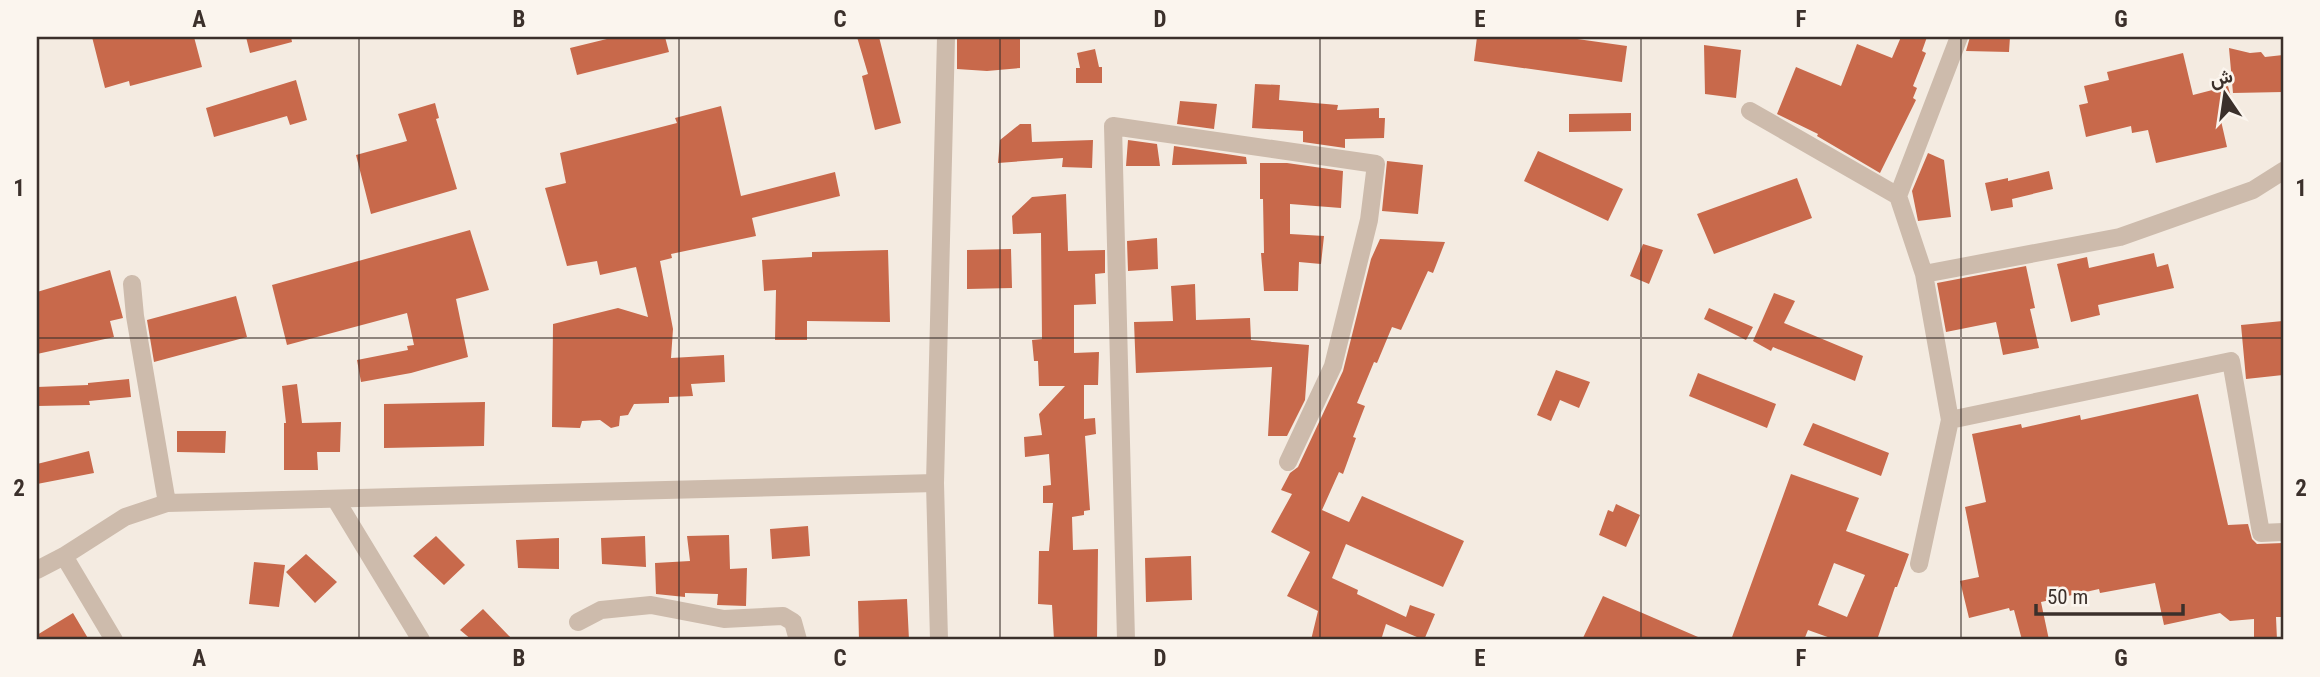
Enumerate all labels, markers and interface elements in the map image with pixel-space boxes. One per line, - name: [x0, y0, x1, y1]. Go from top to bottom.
- text: A: [192, 6, 206, 33]
- text: B: [513, 6, 525, 33]
- text: C: [833, 6, 847, 33]
- text: D: [1154, 6, 1167, 33]
- text: E: [1474, 6, 1486, 33]
- text: F: [1796, 6, 1807, 33]
- text: G: [2114, 6, 2128, 33]
- north arrow: [2190, 60, 2260, 130]
- text: ش: [2208, 64, 2235, 92]
- text: 1: [13, 175, 25, 202]
- text: 1: [2295, 175, 2307, 202]
- text: 2: [13, 475, 25, 502]
- text: 2: [2295, 475, 2307, 502]
- scale bar: [2036, 572, 2184, 616]
- text: 50 m: [2047, 585, 2088, 609]
- text: A: [192, 645, 206, 672]
- text: B: [513, 645, 525, 672]
- text: C: [833, 645, 847, 672]
- text: D: [1154, 645, 1167, 672]
- text: E: [1474, 645, 1486, 672]
- text: F: [1796, 645, 1807, 672]
- text: G: [2114, 645, 2128, 672]

